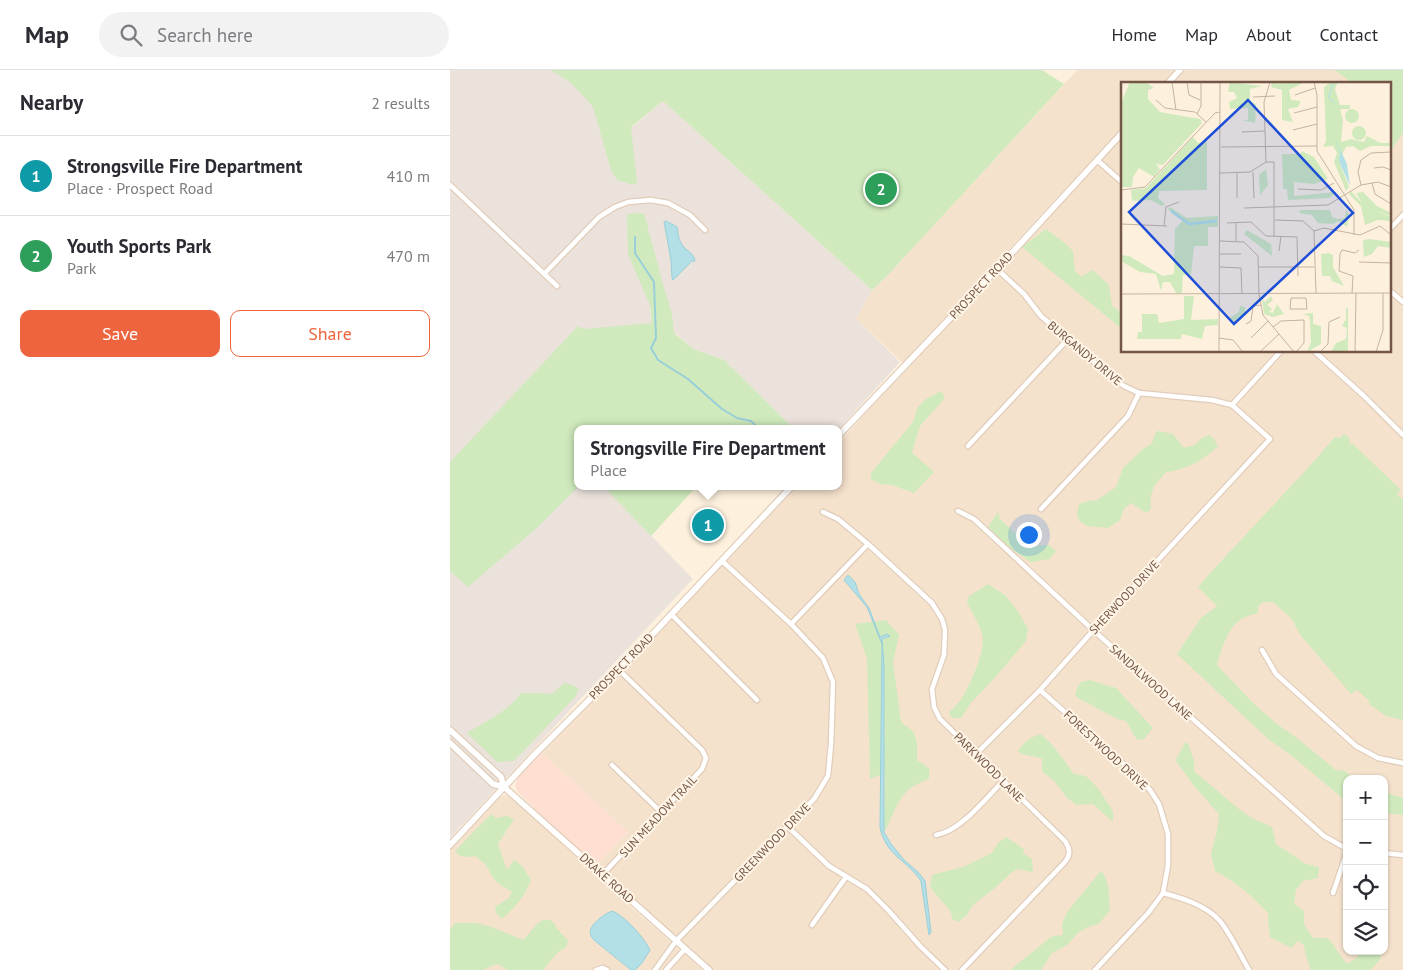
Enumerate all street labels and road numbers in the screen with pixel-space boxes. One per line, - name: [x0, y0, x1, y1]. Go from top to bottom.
- street label: PROSPECT ROAD: [946, 248, 1016, 322]
- street label: BURGANDY DRIVE: [1045, 318, 1125, 388]
- street label: SHERWOOD DRIVE: [1086, 557, 1162, 637]
- street label: PROSPECT ROAD: [586, 630, 656, 702]
- street label: SANDALWOOD LANE: [1106, 641, 1196, 723]
- street label: FORESTWOOD DRIVE: [1061, 707, 1151, 793]
- street label: PARKWOOD LANE: [951, 729, 1027, 805]
- street label: SUN MEADOW TRAIL: [616, 772, 700, 860]
- street label: GREENWOOD DRIVE: [730, 799, 814, 885]
- street label: DRAKE ROAD: [577, 850, 637, 906]

